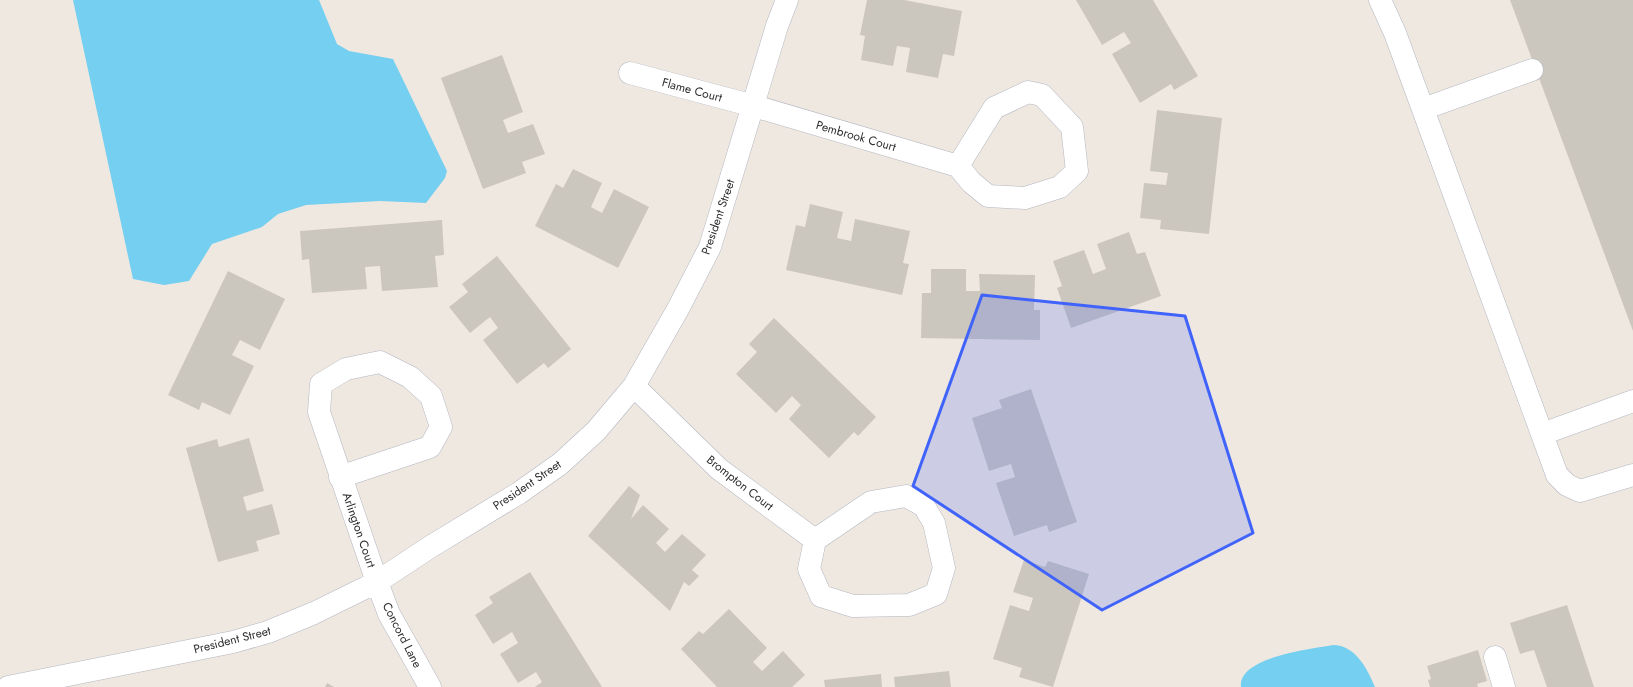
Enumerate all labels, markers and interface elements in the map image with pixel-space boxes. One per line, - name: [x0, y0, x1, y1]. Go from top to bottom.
- street label: Flame Court: [660, 73, 724, 107]
- street label: Pembrook Court: [814, 116, 898, 156]
- street label: President Street: [697, 177, 739, 257]
- street label: Brompton Court: [703, 451, 777, 515]
- street label: President Street: [489, 455, 565, 515]
- street label: Arlington Court: [338, 490, 380, 570]
- street label: Concord Lane: [378, 599, 426, 671]
- street label: President Street: [192, 622, 273, 658]

